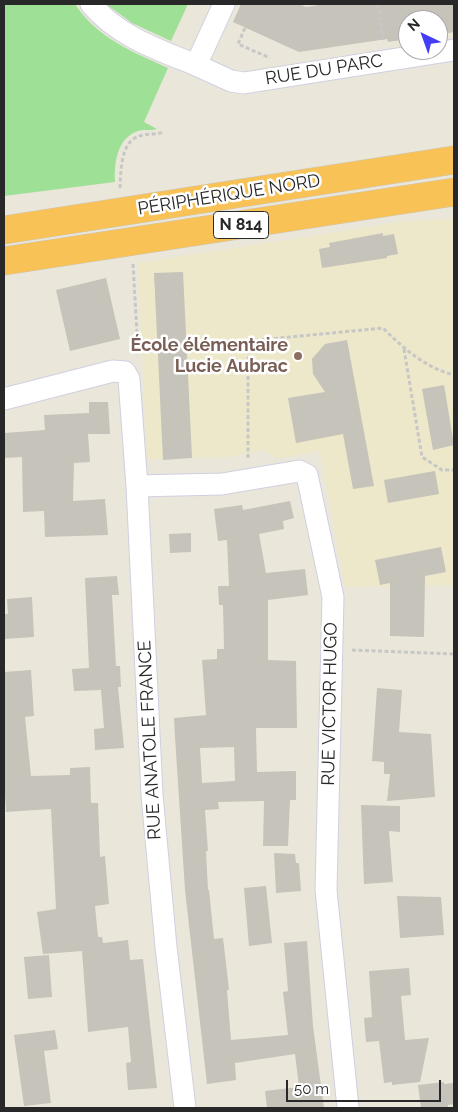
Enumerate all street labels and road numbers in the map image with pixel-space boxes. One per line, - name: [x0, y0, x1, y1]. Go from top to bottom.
- street label: RUE DU PARC: [264, 50, 384, 90]
- street label: PÉRIPHÉRIQUE NORD: [136, 170, 322, 220]
- road number: N 814: [214, 212, 268, 238]
- street label: RUE VICTOR HUGO: [318, 622, 342, 786]
- street label: RUE ANATOLE FRANCE: [134, 640, 166, 840]

